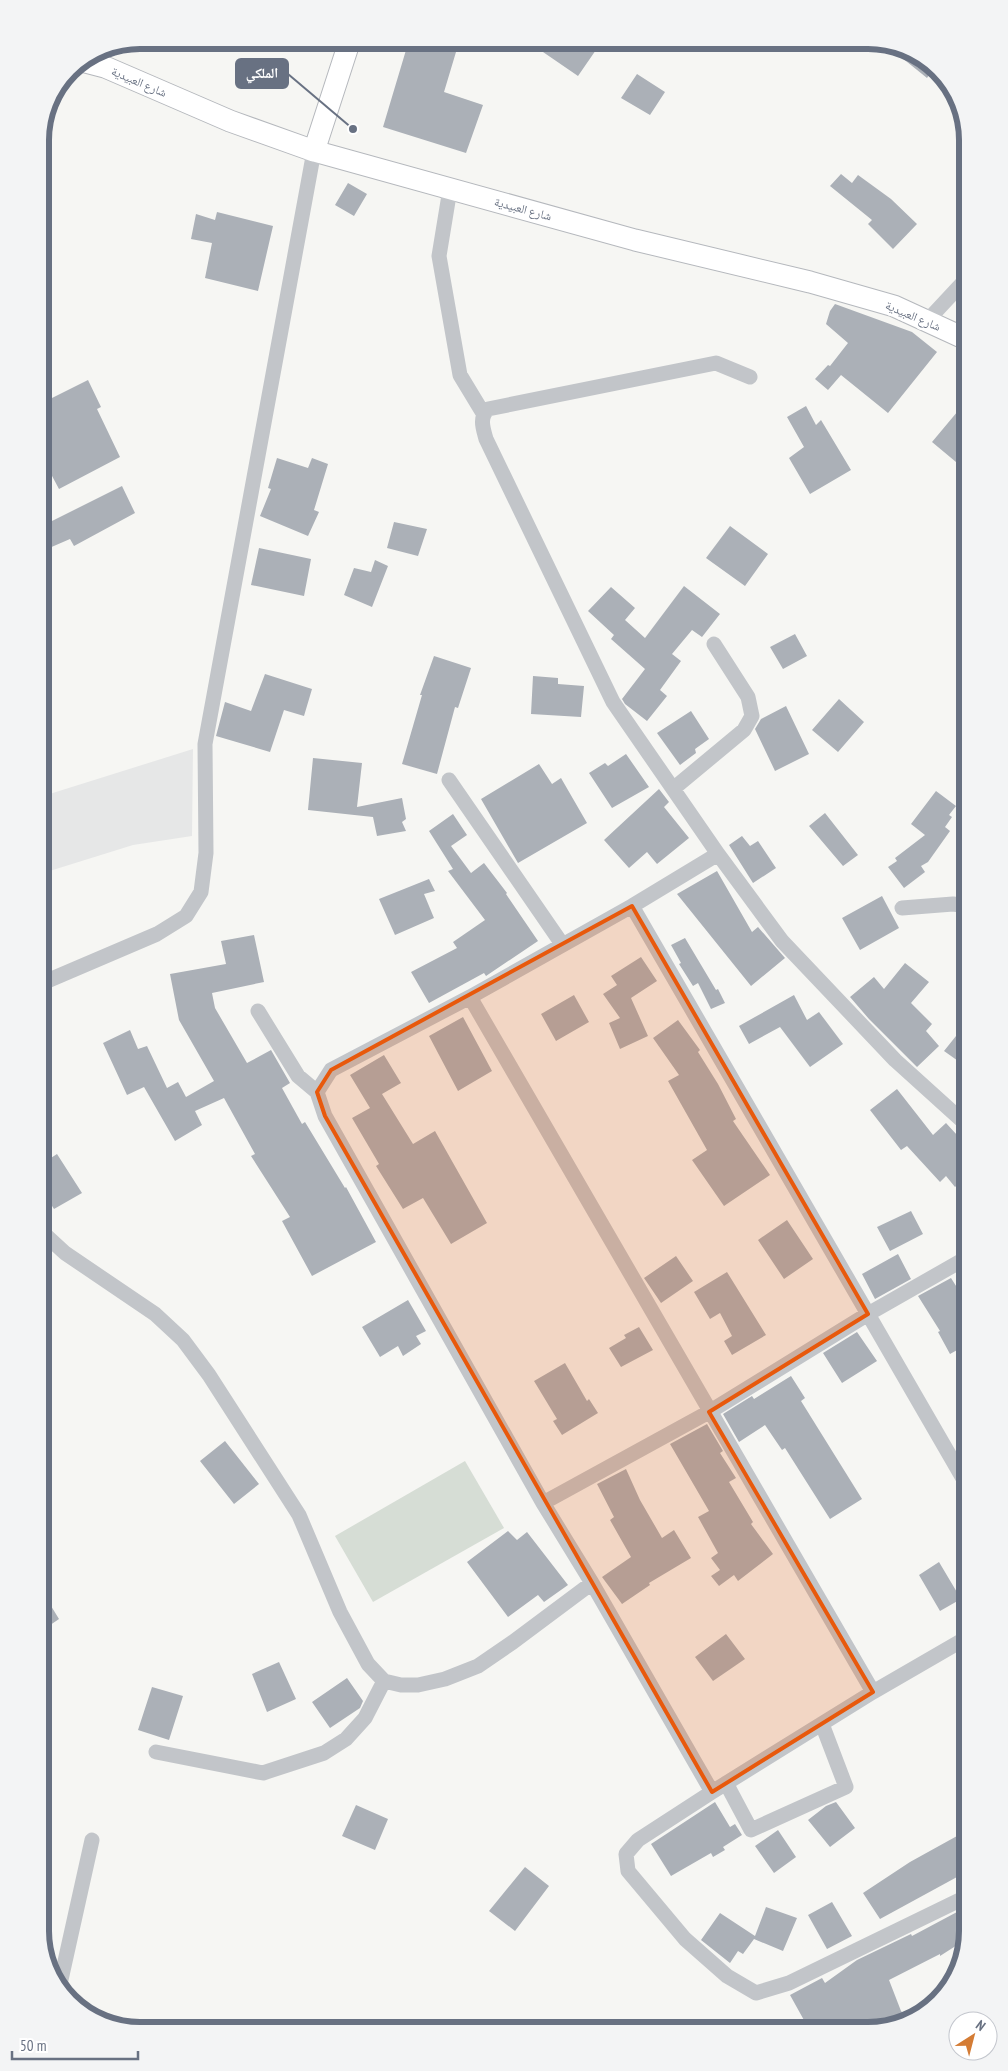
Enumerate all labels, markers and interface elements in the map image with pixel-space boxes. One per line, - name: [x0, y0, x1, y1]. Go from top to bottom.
- callout: الملكي: [236, 59, 288, 88]
- street label: شارع العبيدية: [109, 63, 169, 101]
- text: الملكي: [246, 64, 278, 84]
- street label: شارع العبيدية: [493, 194, 554, 224]
- street label: شارع العبيدية: [883, 297, 943, 335]
- north arrow: [948, 2011, 998, 2061]
- text: N: [972, 2016, 989, 2035]
- scale bar: [12, 2028, 139, 2060]
- text: 50 m: [20, 2036, 46, 2055]

